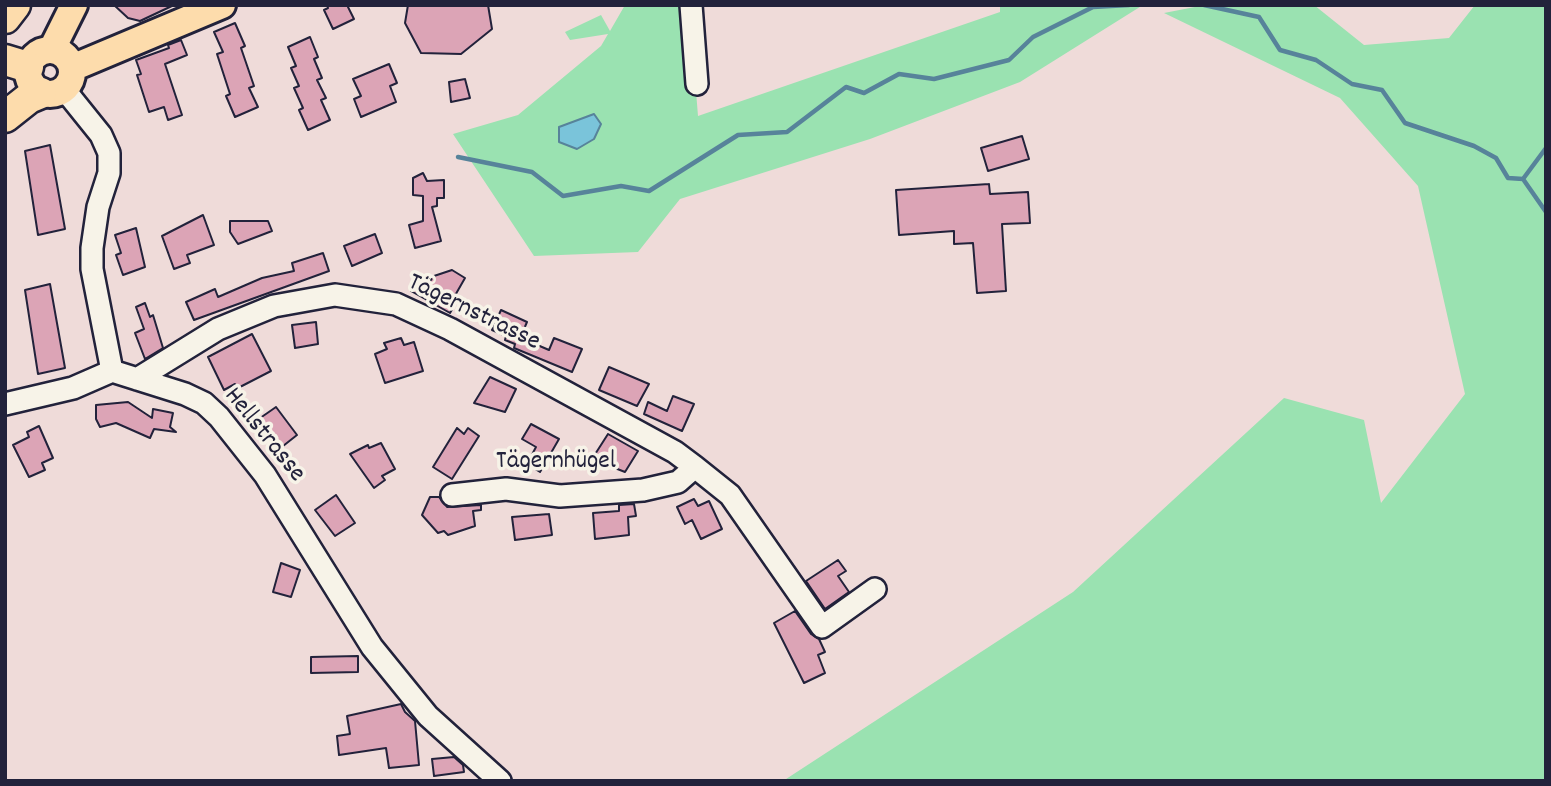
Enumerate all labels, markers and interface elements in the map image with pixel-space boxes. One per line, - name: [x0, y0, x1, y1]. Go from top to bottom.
- street label: Tägernstrasse: [402, 269, 544, 359]
- street label: Hellstrasse: [215, 382, 311, 490]
- street label: Tägernhügel: [496, 447, 616, 479]

